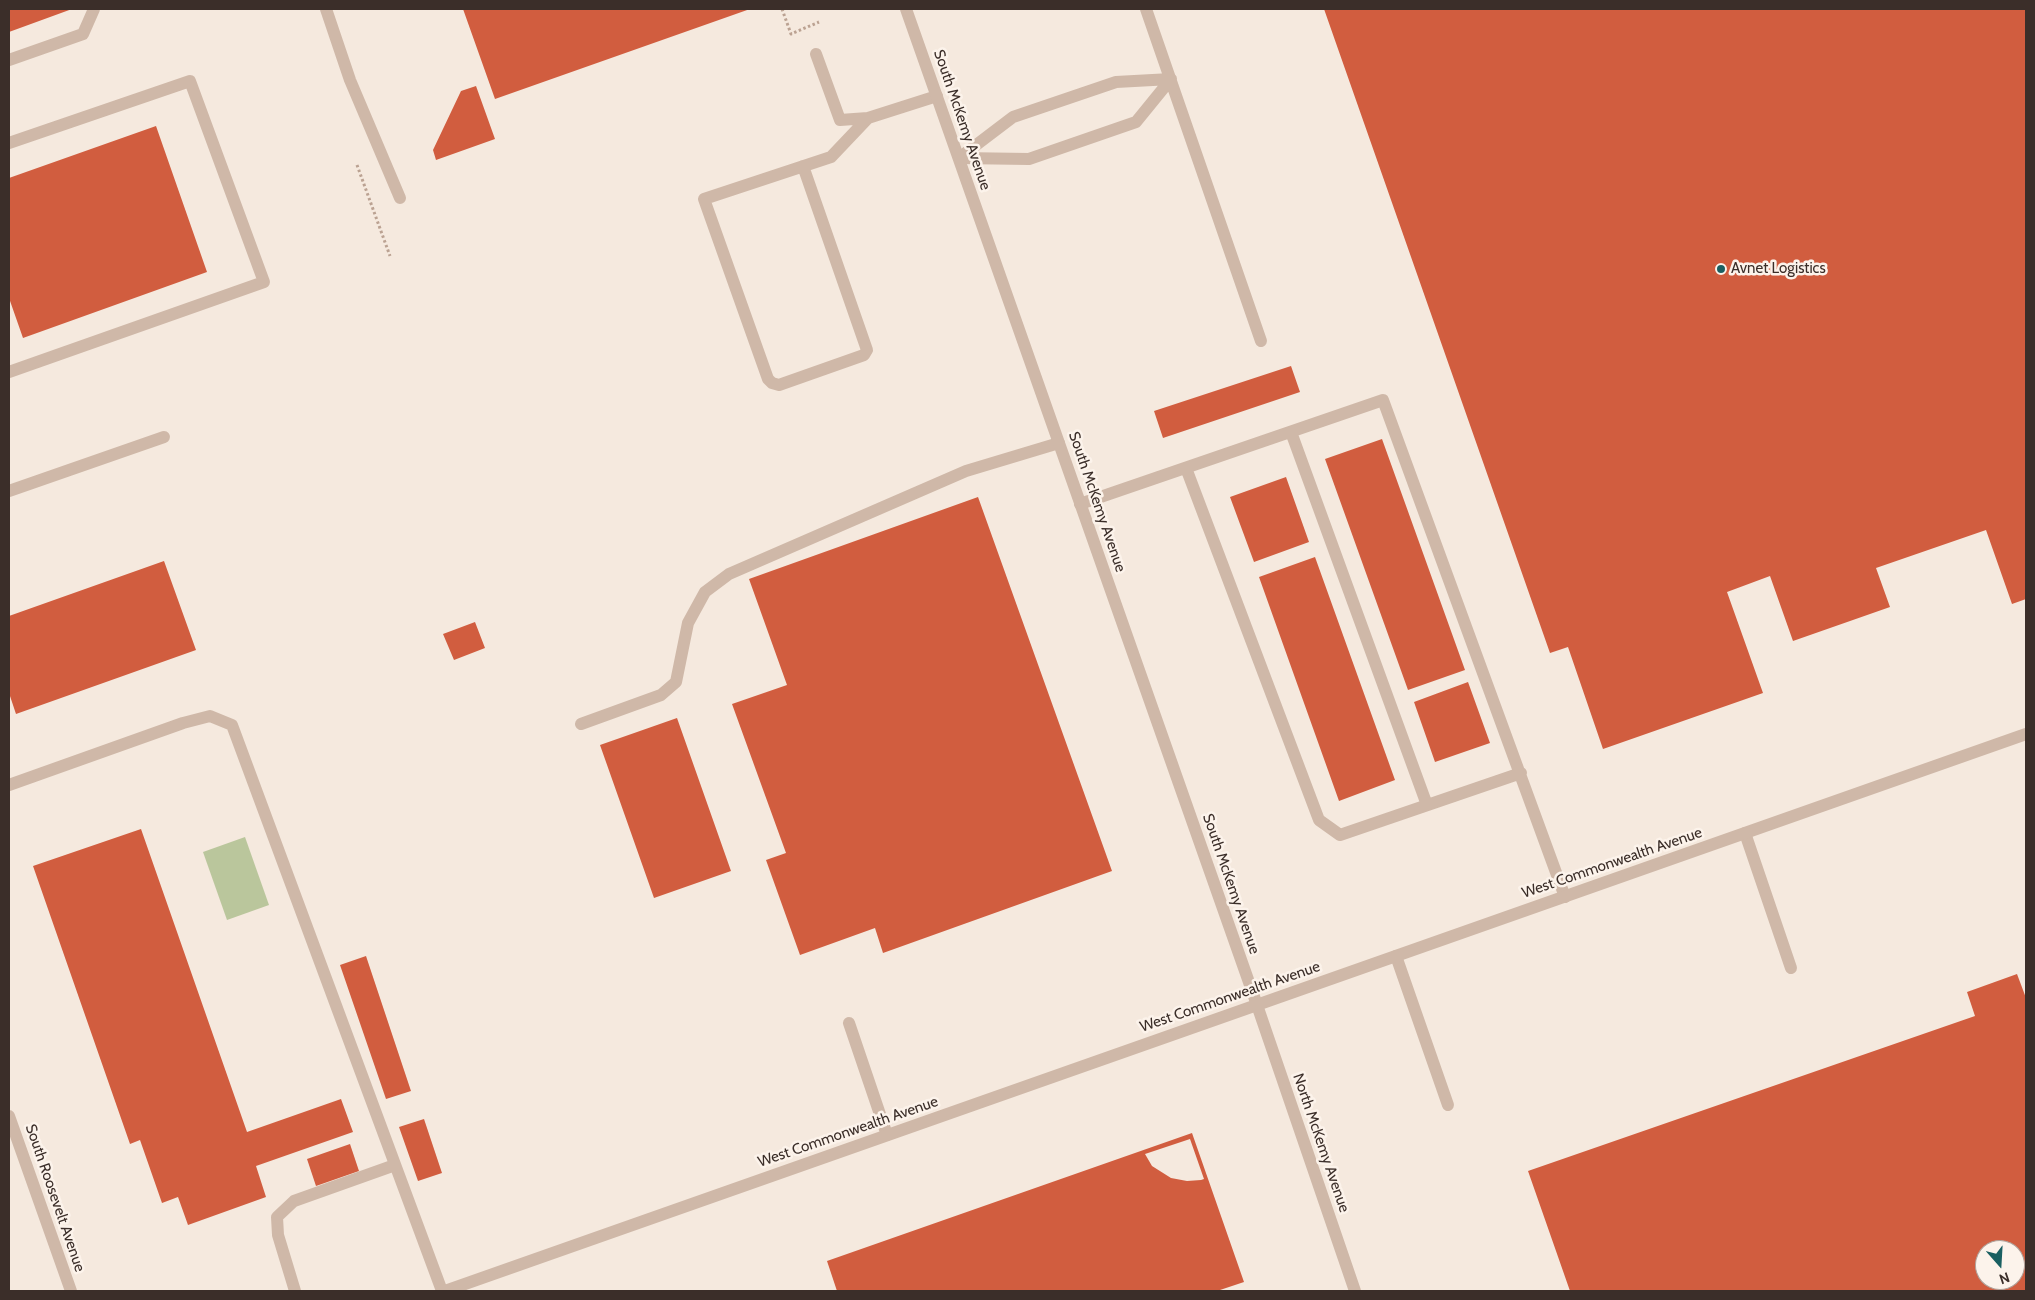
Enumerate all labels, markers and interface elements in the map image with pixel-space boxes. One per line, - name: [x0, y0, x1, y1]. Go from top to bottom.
- street label: South McKemy Avenue: [930, 47, 994, 193]
- place label: Avnet Logistics: [1731, 260, 1826, 278]
- marker: Avnet Logistics: [1715, 263, 1727, 275]
- street label: South McKemy Avenue: [1065, 429, 1129, 575]
- street label: South McKemy Avenue: [1199, 811, 1263, 957]
- street label: West Commonwealth Avenue: [1520, 824, 1704, 902]
- street label: West Commonwealth Avenue: [1138, 958, 1322, 1036]
- street label: North McKemy Avenue: [1289, 1071, 1353, 1215]
- street label: West Commonwealth Avenue: [756, 1093, 940, 1171]
- street label: South Roosevelt Avenue: [21, 1122, 89, 1274]
- north arrow: [1975, 1240, 2025, 1290]
- text: N: [1997, 1268, 2012, 1288]

